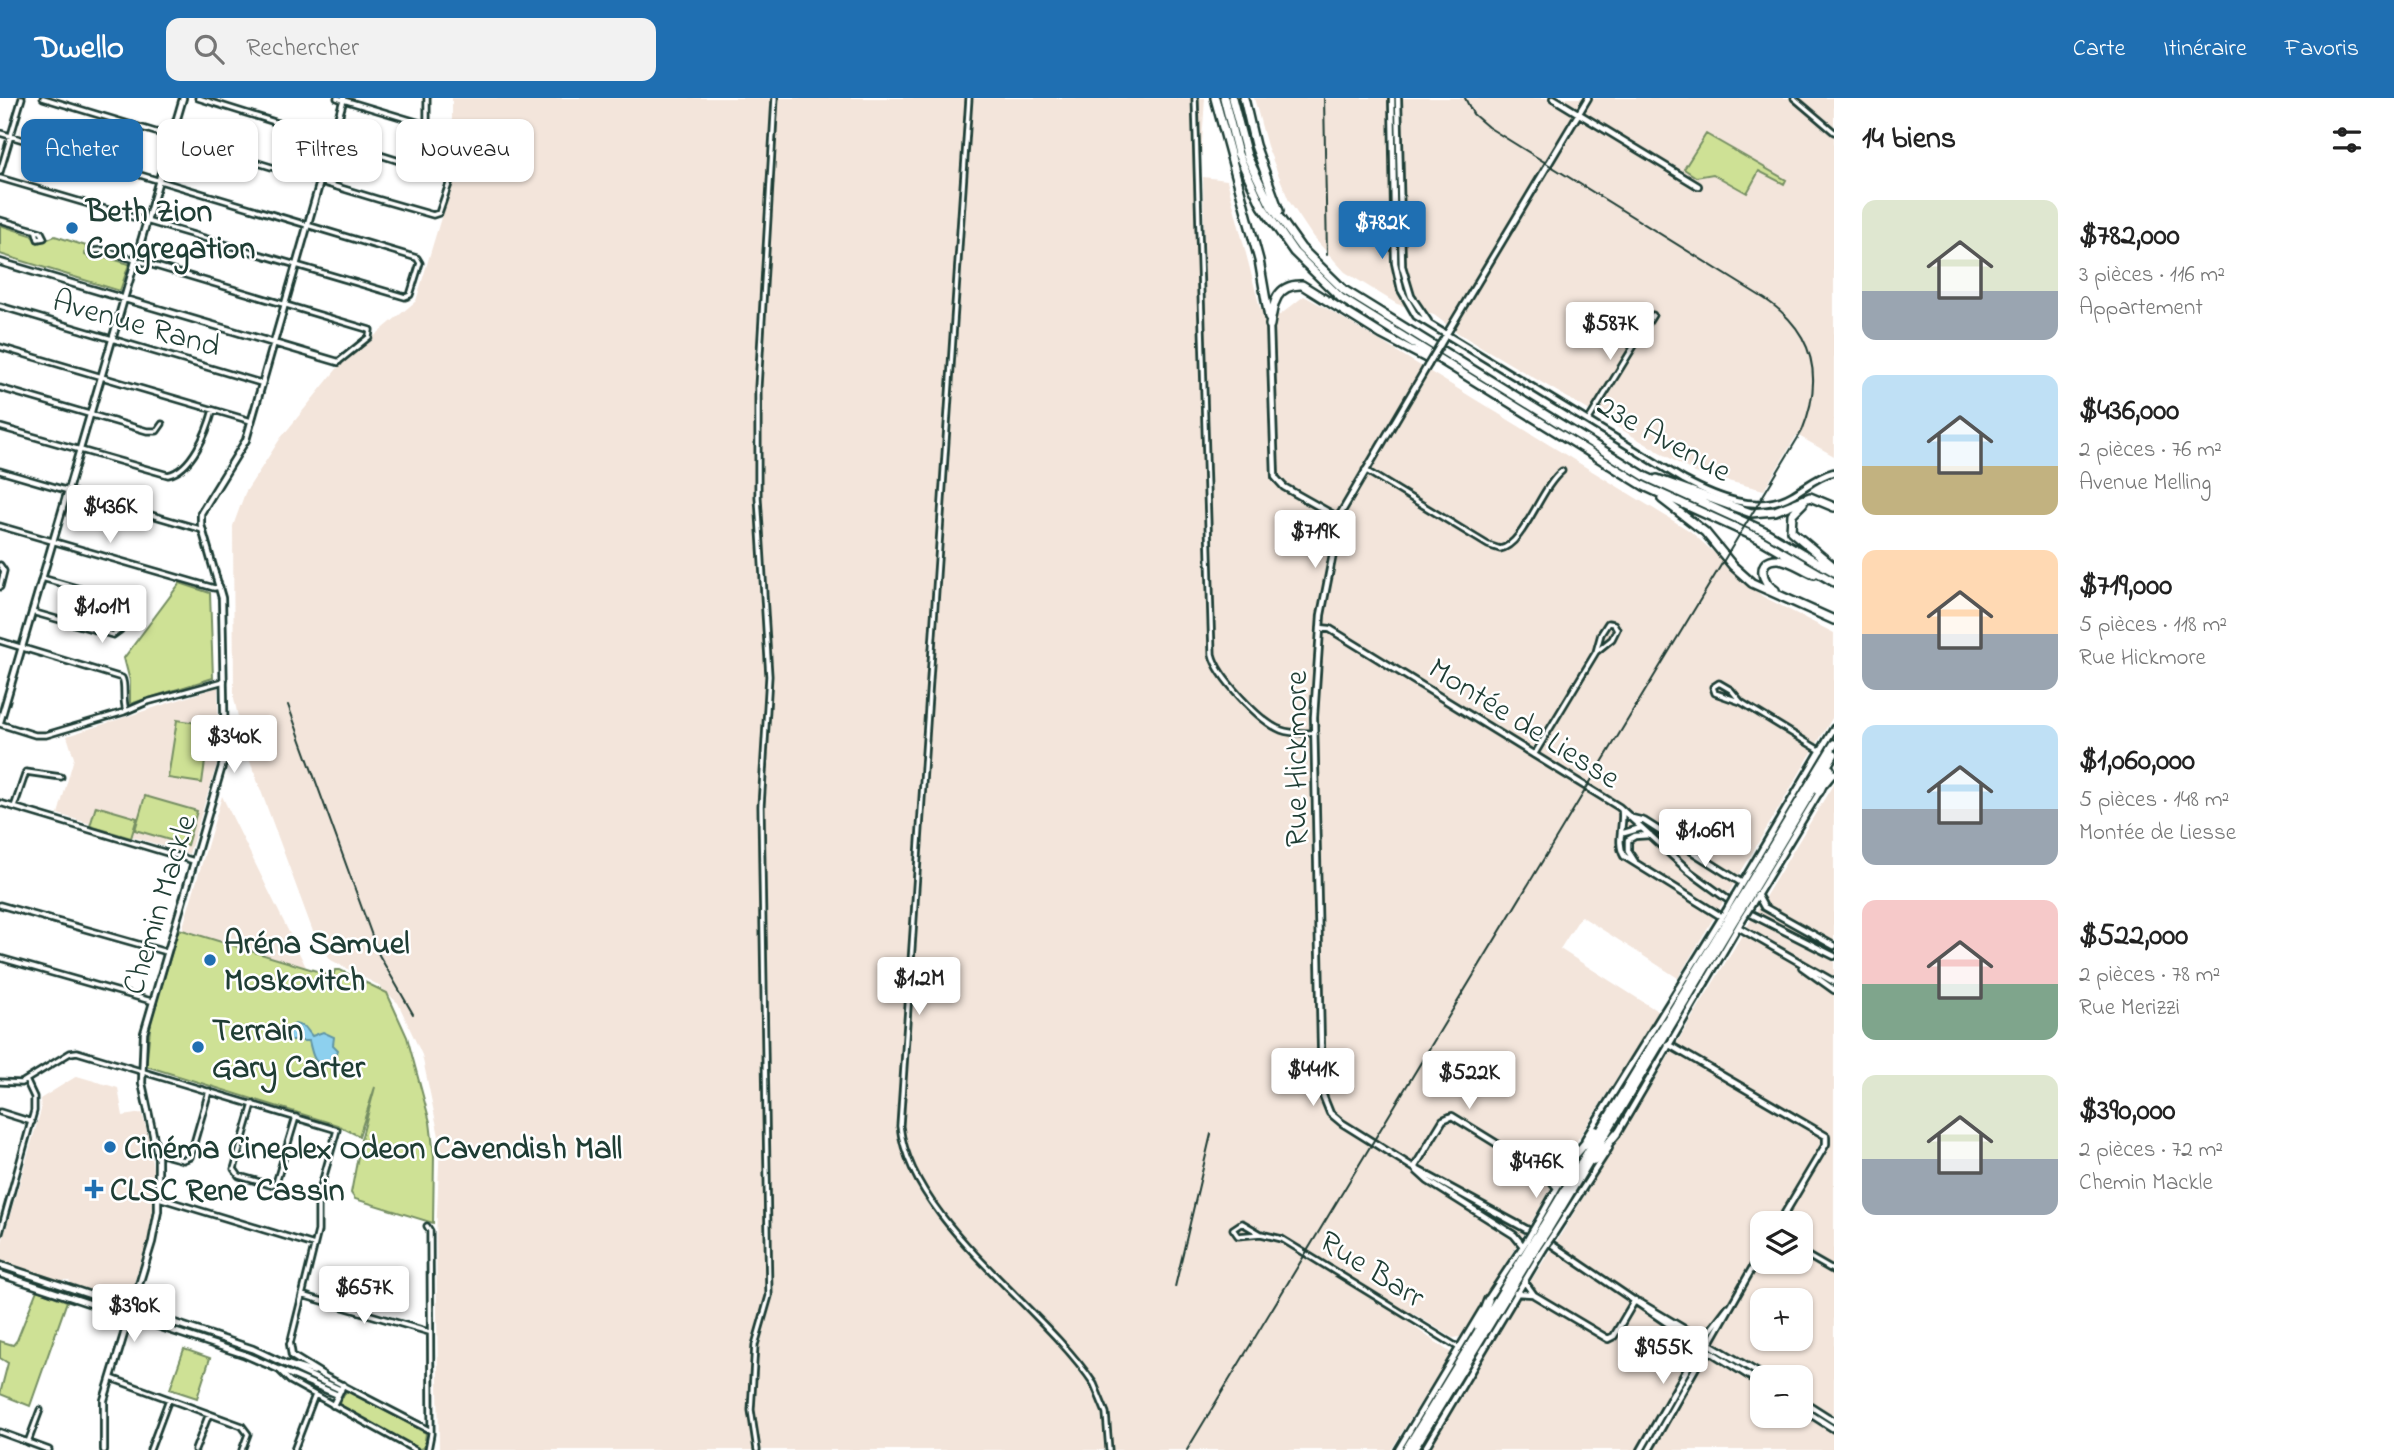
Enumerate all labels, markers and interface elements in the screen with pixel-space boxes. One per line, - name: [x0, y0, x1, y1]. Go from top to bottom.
- search box: [166, 18, 656, 81]
- text: Dwello: [35, 25, 124, 73]
- icon: search: [190, 30, 228, 68]
- text: Rechercher: [246, 30, 359, 68]
- text: Carte: [2073, 32, 2125, 67]
- text: Itinéraire: [2163, 32, 2247, 67]
- text: Favoris: [2285, 32, 2359, 67]
- text: 14 biens: [1862, 118, 1956, 162]
- chip: Acheter: [21, 119, 143, 182]
- chip: Louer: [157, 119, 258, 182]
- chip: Filtres: [272, 119, 382, 182]
- chip: Nouveau: [396, 119, 534, 182]
- icon: filters: [2328, 121, 2366, 159]
- place label: Beth Zion Congregation: [84, 190, 255, 275]
- pin: $782K: [1333, 202, 1431, 261]
- text: $782K: [1355, 207, 1409, 240]
- text: $782,000: [2079, 215, 2180, 259]
- marker: Beth Zion Congregation: [64, 220, 80, 236]
- icon: home: [1918, 228, 2002, 312]
- text: 3 pièces · 116 m²: [2079, 259, 2225, 292]
- street label: Avenue Rand: [47, 279, 225, 372]
- text: Appartement: [2079, 292, 2203, 325]
- pin: $587K: [1561, 302, 1659, 362]
- text: $587K: [1582, 308, 1638, 341]
- street label: 23e Avenue: [1588, 384, 1740, 497]
- text: $436,000: [2079, 390, 2179, 434]
- icon: home: [1918, 403, 2002, 487]
- text: 2 pièces · 76 m²: [2079, 434, 2222, 467]
- text: Avenue Melling: [2079, 467, 2211, 500]
- pin: $436K: [61, 486, 159, 545]
- text: $436K: [83, 491, 137, 524]
- pin: $719K: [1266, 510, 1364, 570]
- text: $719K: [1291, 516, 1339, 549]
- text: $719,000: [2079, 565, 2172, 609]
- icon: home: [1918, 578, 2002, 662]
- pin: $1.01M: [45, 586, 159, 645]
- text: $1.01M: [73, 591, 131, 624]
- text: 5 pièces · 118 m²: [2079, 609, 2227, 642]
- text: Rue Hickmore: [2079, 642, 2206, 675]
- street label: Montée de Liesse: [1418, 647, 1629, 803]
- street label: Rue Hickmore: [1275, 670, 1322, 847]
- pin: $340K: [185, 716, 283, 775]
- text: $340K: [207, 721, 261, 754]
- text: $1,060,000: [2079, 740, 2195, 784]
- icon: home: [1918, 753, 2002, 837]
- text: 5 pièces · 148 m²: [2079, 784, 2229, 817]
- street label: Chemin Mackle: [112, 809, 211, 1001]
- pin: $1.06M: [1648, 810, 1762, 869]
- text: $1.06M: [1675, 815, 1735, 848]
- text: Montée de Liesse: [2079, 817, 2236, 850]
- text: $522,000: [2079, 915, 2188, 959]
- place label: Aréna Samuel Moskovitch: [224, 922, 410, 1006]
- icon: home: [1918, 928, 2002, 1012]
- marker: Aréna Samuel Moskovitch: [202, 952, 218, 968]
- pin: $1.2M: [870, 958, 968, 1017]
- text: 2 pièces · 78 m²: [2079, 959, 2220, 992]
- text: $1.2M: [893, 963, 945, 996]
- text: Rue Merizzi: [2079, 992, 2180, 1025]
- place label: Terrain Gary Carter: [212, 1009, 366, 1094]
- marker: Terrain Gary Carter: [190, 1039, 206, 1055]
- pin: $441K: [1264, 1048, 1362, 1108]
- pin: $522K: [1420, 1052, 1518, 1111]
- text: $441K: [1287, 1054, 1339, 1087]
- text: $522K: [1438, 1057, 1500, 1090]
- text: $390,000: [2079, 1090, 2176, 1134]
- icon: home: [1918, 1103, 2002, 1187]
- place label: Cinéma Cineplex Odeon Cavendish Mall: [124, 1127, 622, 1174]
- text: 2 pièces · 72 m²: [2079, 1134, 2223, 1167]
- marker: Cinéma Cineplex Odeon Cavendish Mall: [102, 1139, 118, 1155]
- pin: $476K: [1487, 1140, 1585, 1200]
- text: $476K: [1509, 1146, 1563, 1179]
- text: Chemin Mackle: [2079, 1167, 2213, 1200]
- place label: CLSC Rene Cassin: [110, 1169, 345, 1216]
- marker: CLSC Rene Cassin: [84, 1179, 104, 1199]
- map controls: [1750, 1211, 1813, 1428]
- button: layers: [1750, 1211, 1813, 1274]
- street label: Rue Barr: [1309, 1220, 1433, 1322]
- pin: $657K: [315, 1266, 413, 1326]
- text: $657K: [335, 1272, 393, 1305]
- pin: $390K: [85, 1284, 183, 1344]
- button: +: [1750, 1288, 1813, 1351]
- text: $390K: [108, 1290, 160, 1323]
- pin: $955K: [1614, 1326, 1712, 1386]
- text: $955K: [1634, 1332, 1692, 1365]
- button: −: [1750, 1365, 1813, 1428]

